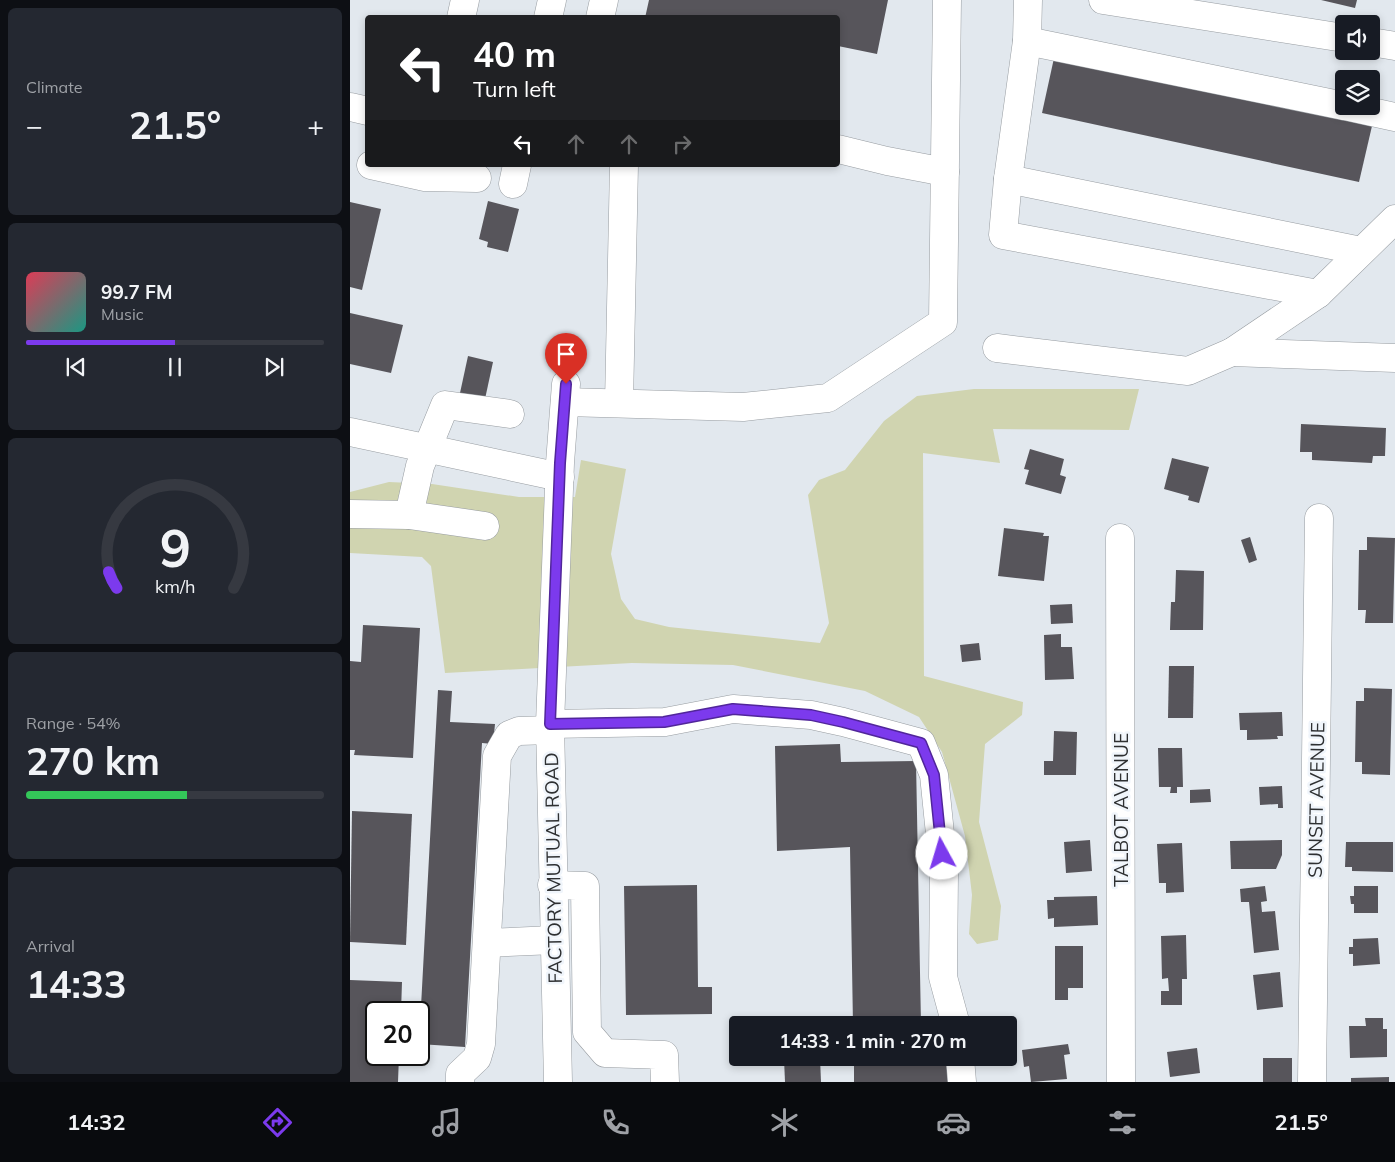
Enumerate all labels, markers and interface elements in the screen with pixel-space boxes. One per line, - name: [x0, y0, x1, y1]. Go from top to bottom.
- map controls: [1335, 15, 1380, 115]
- button: sound: [1335, 15, 1380, 60]
- text: 40 m: [473, 32, 556, 76]
- icon: left: [390, 35, 455, 100]
- button: layers: [1335, 70, 1380, 115]
- text: Turn left: [473, 75, 556, 103]
- text: Climate: [26, 77, 82, 97]
- text: 21.5°: [129, 101, 221, 149]
- text: −: [26, 108, 43, 143]
- text: +: [307, 108, 324, 143]
- icon: left: [509, 130, 537, 158]
- icon: ahead: [562, 130, 590, 158]
- icon: ahead: [615, 130, 643, 158]
- icon: right: [668, 130, 696, 158]
- text: 99.7 FM: [101, 280, 173, 304]
- text: Music: [101, 304, 144, 324]
- pin: [545, 333, 587, 384]
- icon: arrive: [552, 340, 580, 368]
- icon: previous: [62, 353, 90, 381]
- icon: pause: [161, 353, 189, 381]
- icon: next: [260, 353, 288, 381]
- text: 9: [159, 515, 191, 580]
- text: km/h: [155, 575, 195, 597]
- text: Range · 54%: [26, 713, 121, 733]
- street label: SUNSET AVENUE: [1303, 722, 1329, 878]
- street label: TALBOT AVENUE: [1109, 733, 1133, 887]
- text: 270 km: [26, 737, 160, 785]
- street label: FACTORY MUTUAL ROAD: [539, 752, 567, 984]
- position arrow: [915, 827, 967, 879]
- text: Arrival: [26, 936, 75, 956]
- text: 14:33: [26, 960, 127, 1008]
- speed limit sign: 20: [365, 1001, 430, 1066]
- text: 14:33 · 1 min · 270 m: [779, 1029, 967, 1053]
- icon: directions: [260, 1105, 295, 1140]
- icon: music: [429, 1105, 464, 1140]
- icon: phone: [598, 1105, 633, 1140]
- icon: climate: [767, 1105, 802, 1140]
- icon: car: [936, 1105, 971, 1140]
- icon: filters: [1105, 1105, 1140, 1140]
- text: 14:32: [67, 1108, 125, 1136]
- text: 21.5°: [1274, 1108, 1328, 1136]

